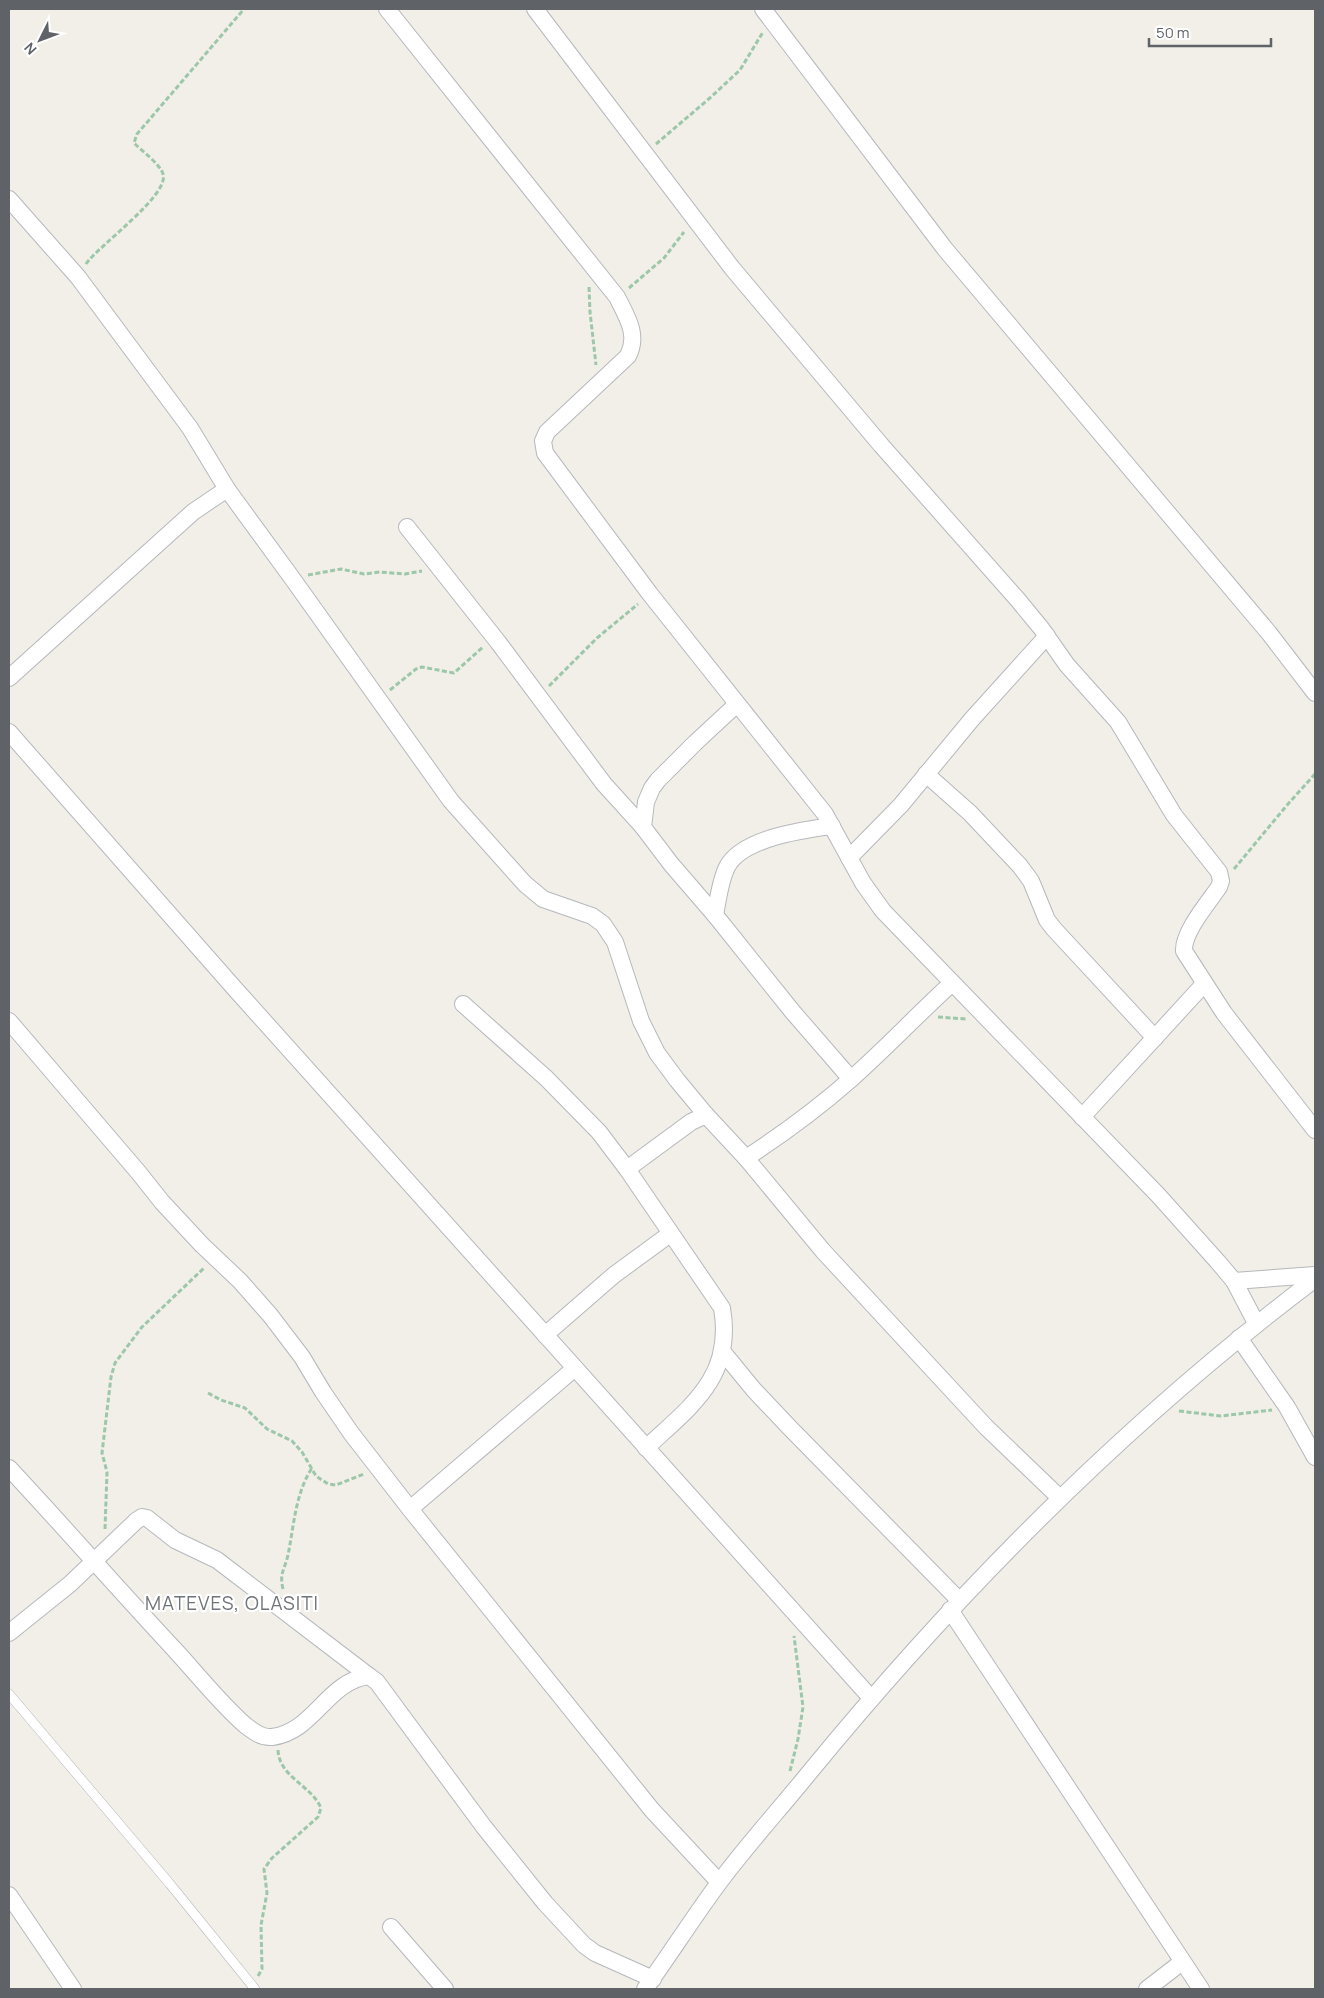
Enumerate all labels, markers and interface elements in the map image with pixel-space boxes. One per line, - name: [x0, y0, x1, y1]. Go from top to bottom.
- north arrow: [15, 15, 65, 65]
- scale bar: [1149, 15, 1272, 47]
- text: 50 m: [1156, 22, 1190, 43]
- text: N: [20, 39, 40, 59]
- district label: MATEVES, OLASITI: [145, 1590, 319, 1616]

